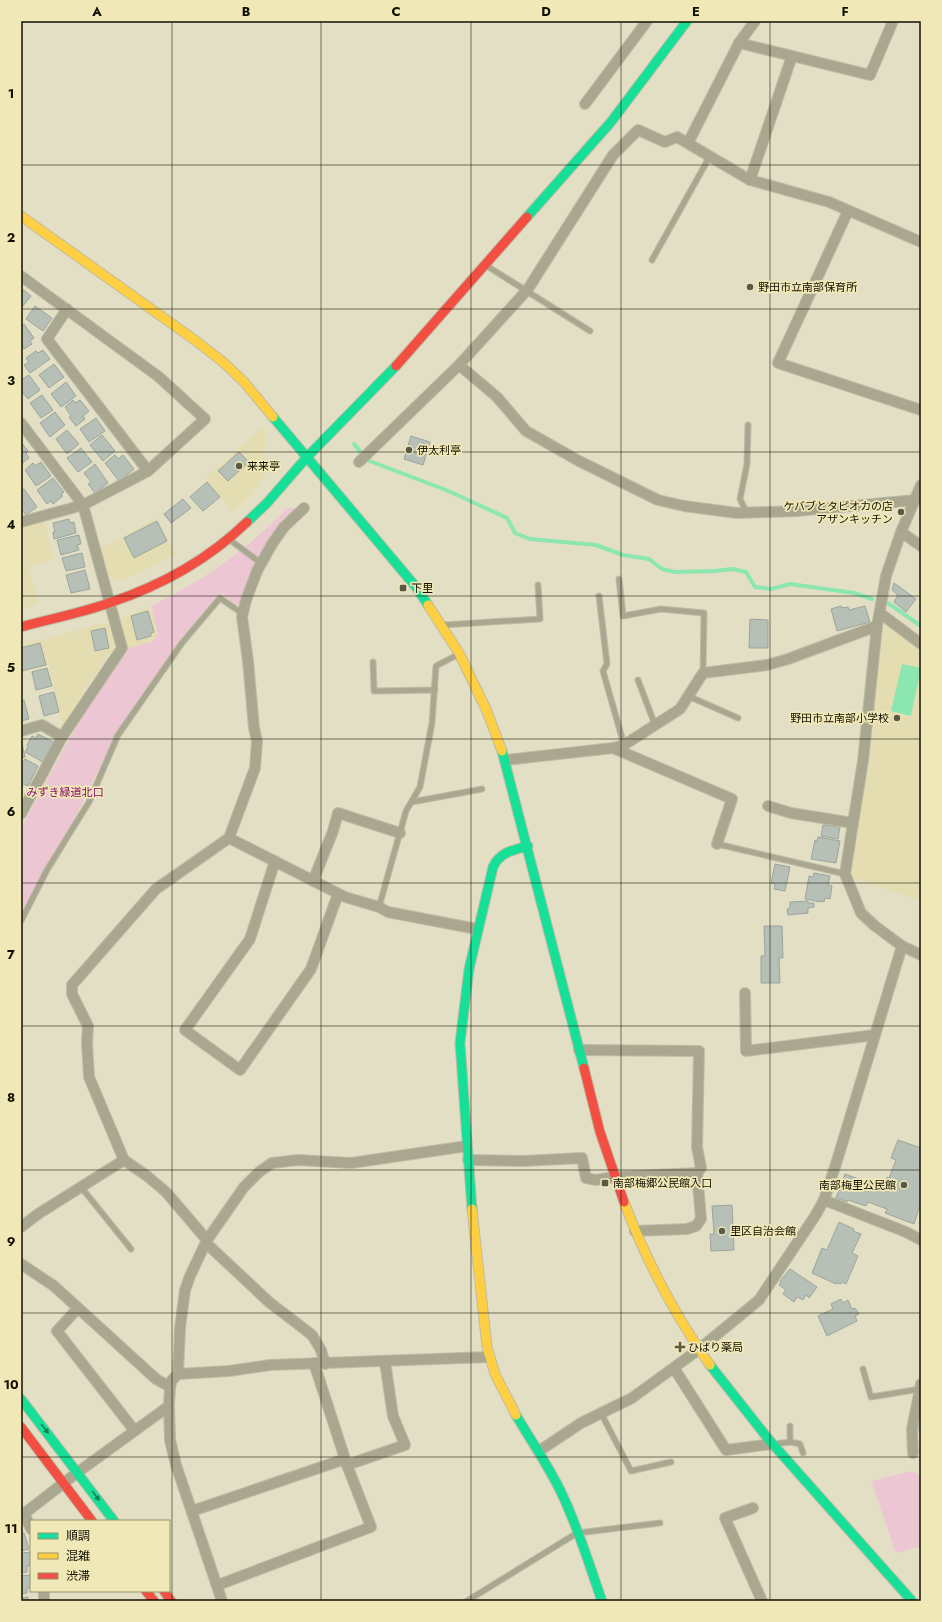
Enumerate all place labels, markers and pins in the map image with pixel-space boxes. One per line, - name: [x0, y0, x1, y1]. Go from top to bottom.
- place label: 野田市立南部保育所: [758, 279, 858, 295]
- marker: 野田市立南部保育所: [745, 282, 755, 292]
- place label: 伊太利亭: [417, 442, 461, 458]
- marker: 伊太利亭: [404, 445, 414, 455]
- place label: 来来亭: [247, 458, 280, 474]
- marker: 来来亭: [234, 461, 244, 471]
- place label: ケバブとタピオカの店 アザンキッチン: [783, 498, 893, 527]
- marker: ケバブとタピオカの店 アザンキッチン: [896, 507, 906, 517]
- place label: 下里: [411, 580, 433, 596]
- marker: 下里: [398, 583, 408, 593]
- place label: 野田市立南部小学校: [790, 710, 889, 726]
- marker: 野田市立南部小学校: [892, 713, 902, 723]
- place label: 南部梅郷公民館入口: [613, 1175, 712, 1191]
- place label: 南部梅里公民館: [819, 1177, 896, 1193]
- marker: 南部梅郷公民館入口: [600, 1178, 610, 1188]
- marker: 南部梅里公民館: [899, 1180, 909, 1190]
- place label: 里区自治会館: [730, 1223, 796, 1239]
- marker: 里区自治会館: [717, 1226, 727, 1236]
- place label: ひばり薬局: [688, 1339, 743, 1355]
- marker: ひばり薬局: [675, 1342, 685, 1352]

